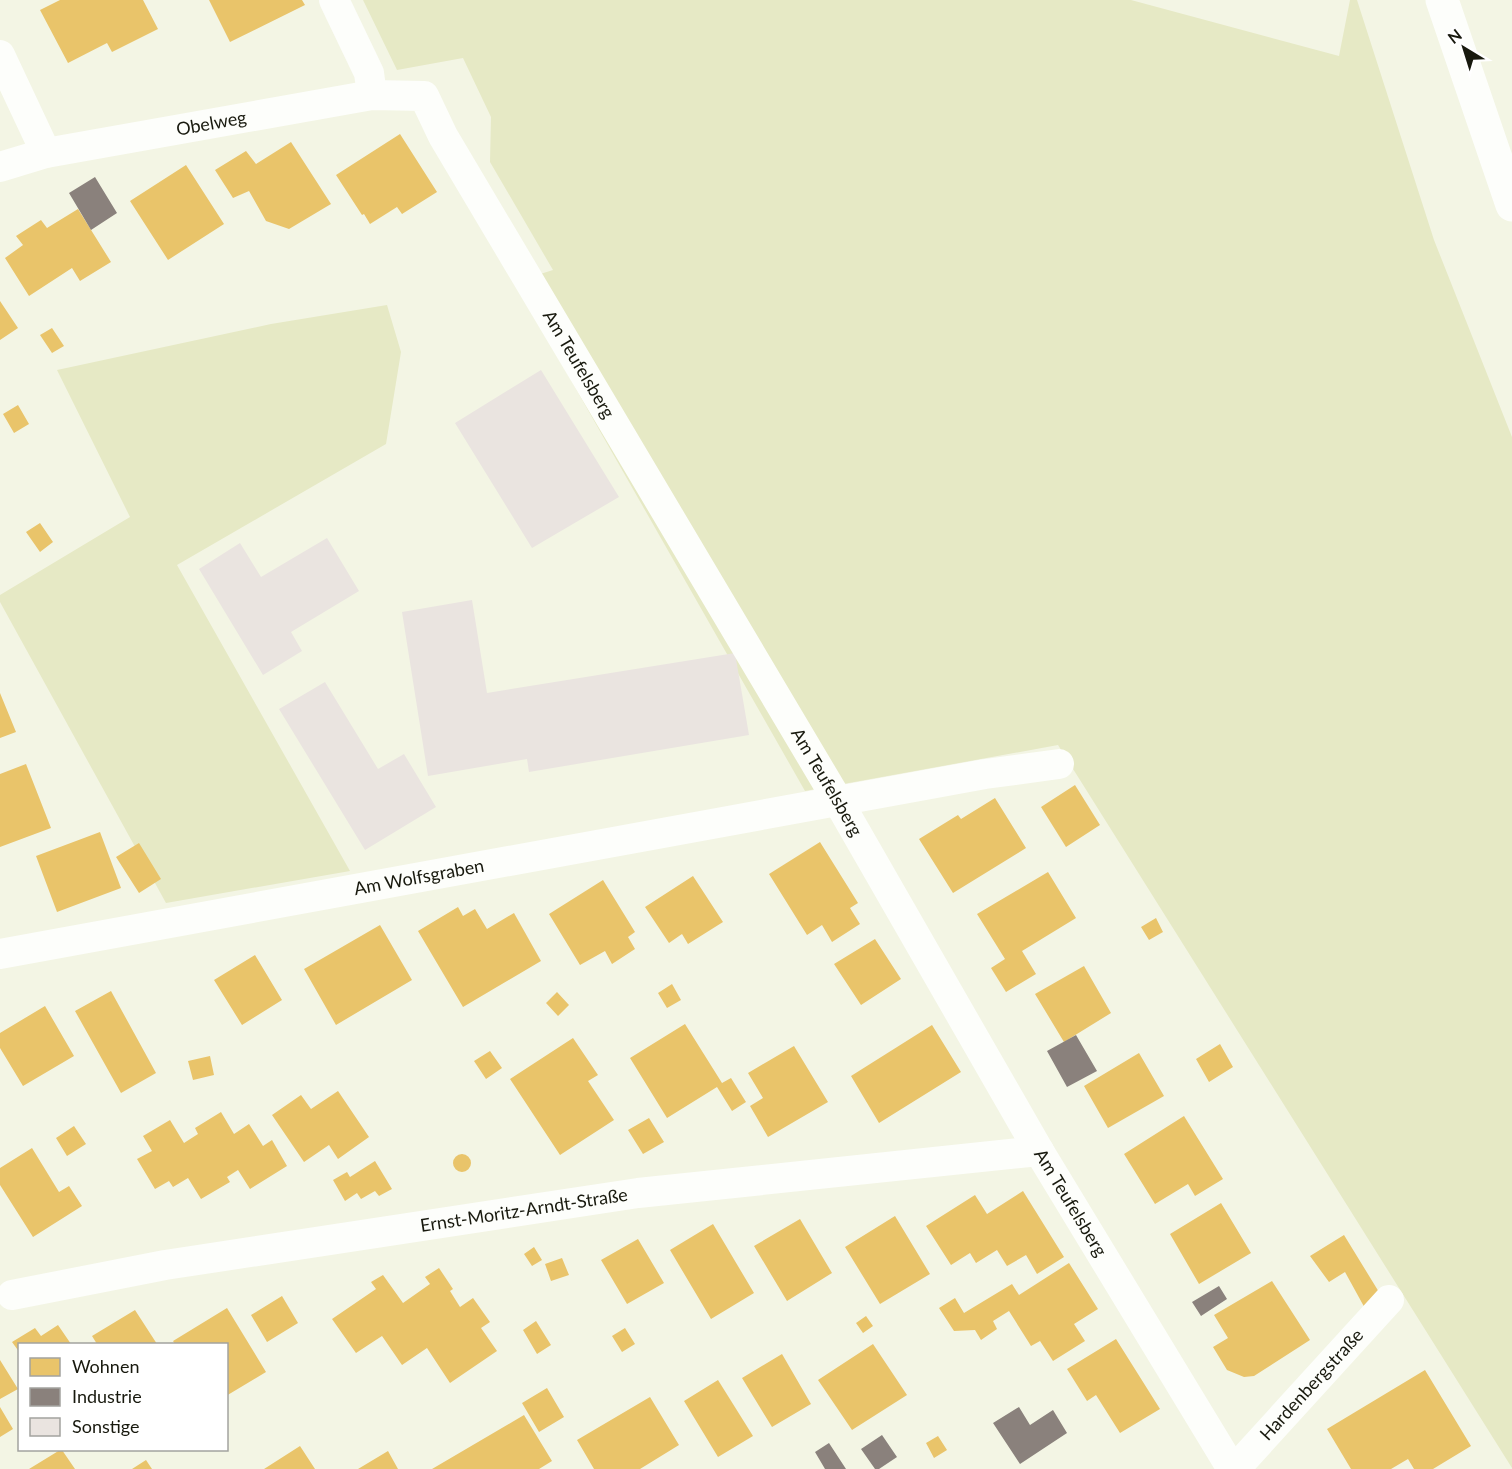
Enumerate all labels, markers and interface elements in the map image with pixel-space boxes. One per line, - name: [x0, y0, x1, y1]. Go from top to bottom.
- north arrow: [1434, 18, 1494, 78]
- text: N: [1444, 25, 1465, 47]
- street label: Obelweg: [174, 106, 248, 140]
- street label: Am Teufelsberg: [539, 306, 620, 422]
- street label: Am Teufelsberg: [787, 724, 868, 840]
- street label: Am Wolfsgraben: [352, 854, 486, 899]
- street label: Am Teufelsberg: [1030, 1144, 1112, 1260]
- street label: Ernst-Moritz-Arndt-Straße: [419, 1183, 629, 1236]
- street label: Hardenbergstraße: [1255, 1324, 1367, 1444]
- legend: [18, 1343, 228, 1451]
- text: Wohnen: [72, 1355, 139, 1377]
- text: Industrie: [72, 1385, 142, 1407]
- text: Sonstige: [72, 1415, 140, 1437]

